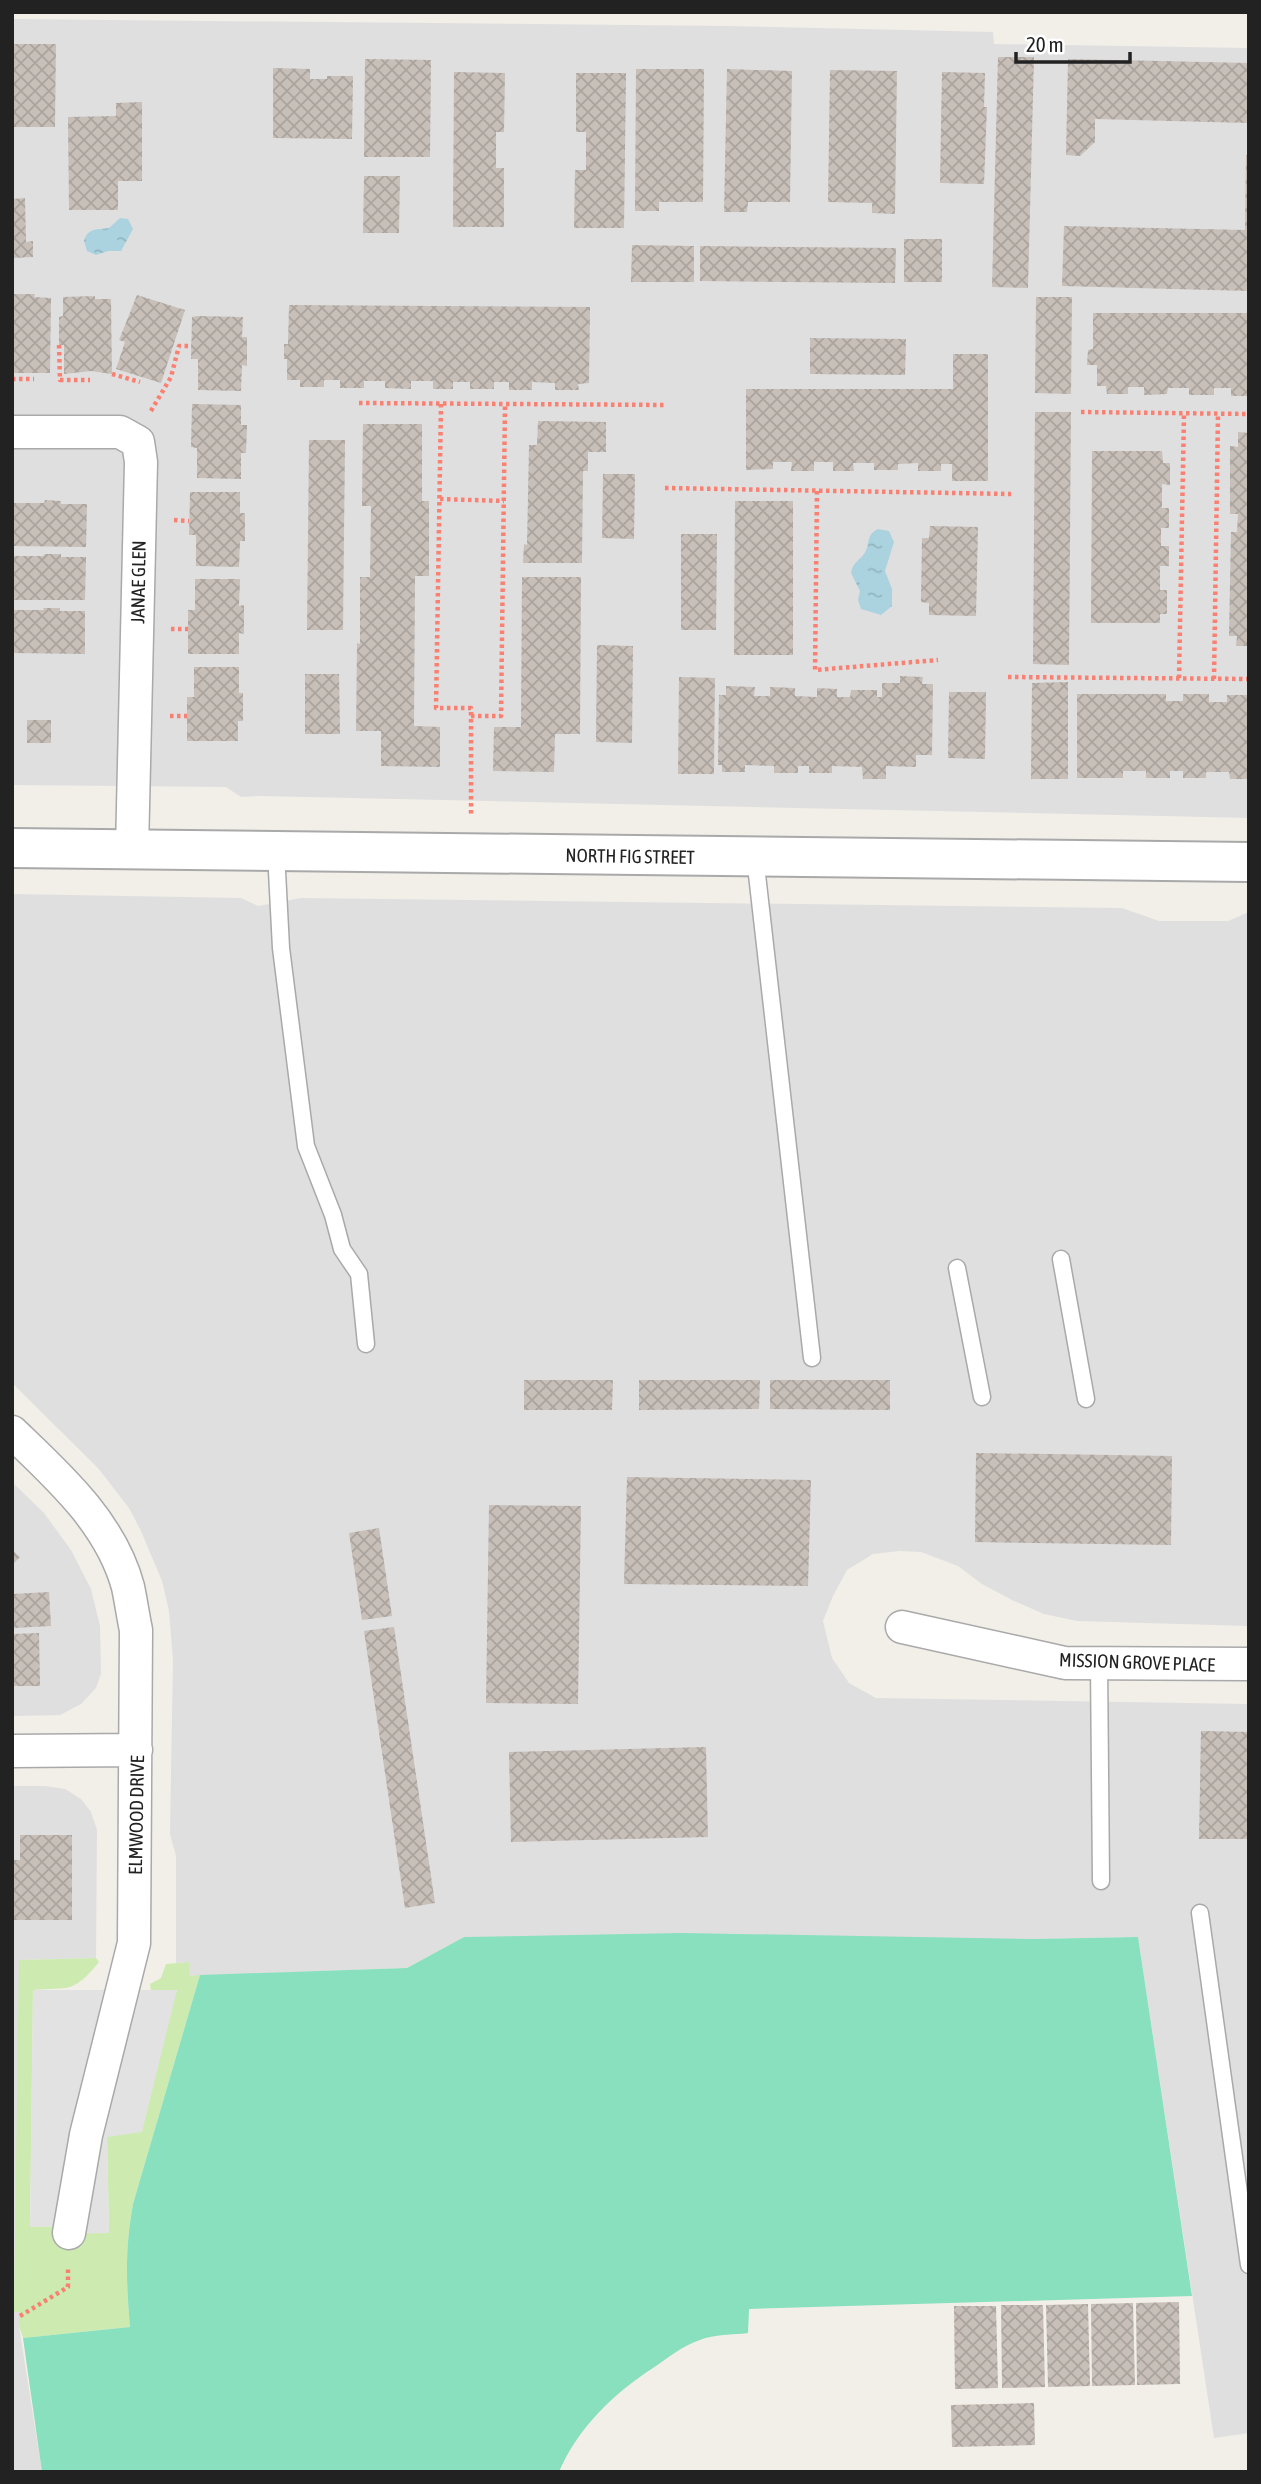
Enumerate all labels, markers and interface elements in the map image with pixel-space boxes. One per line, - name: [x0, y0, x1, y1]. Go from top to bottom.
- scale bar: [1016, 21, 1130, 65]
- text: 20 m: [1026, 32, 1064, 56]
- street label: JANAE GLEN: [126, 540, 150, 624]
- street label: NORTH FIG STREET: [565, 844, 695, 868]
- street label: MISSION GROVE PLACE: [1059, 1648, 1215, 1676]
- street label: ELMWOOD DRIVE: [124, 1755, 148, 1875]

